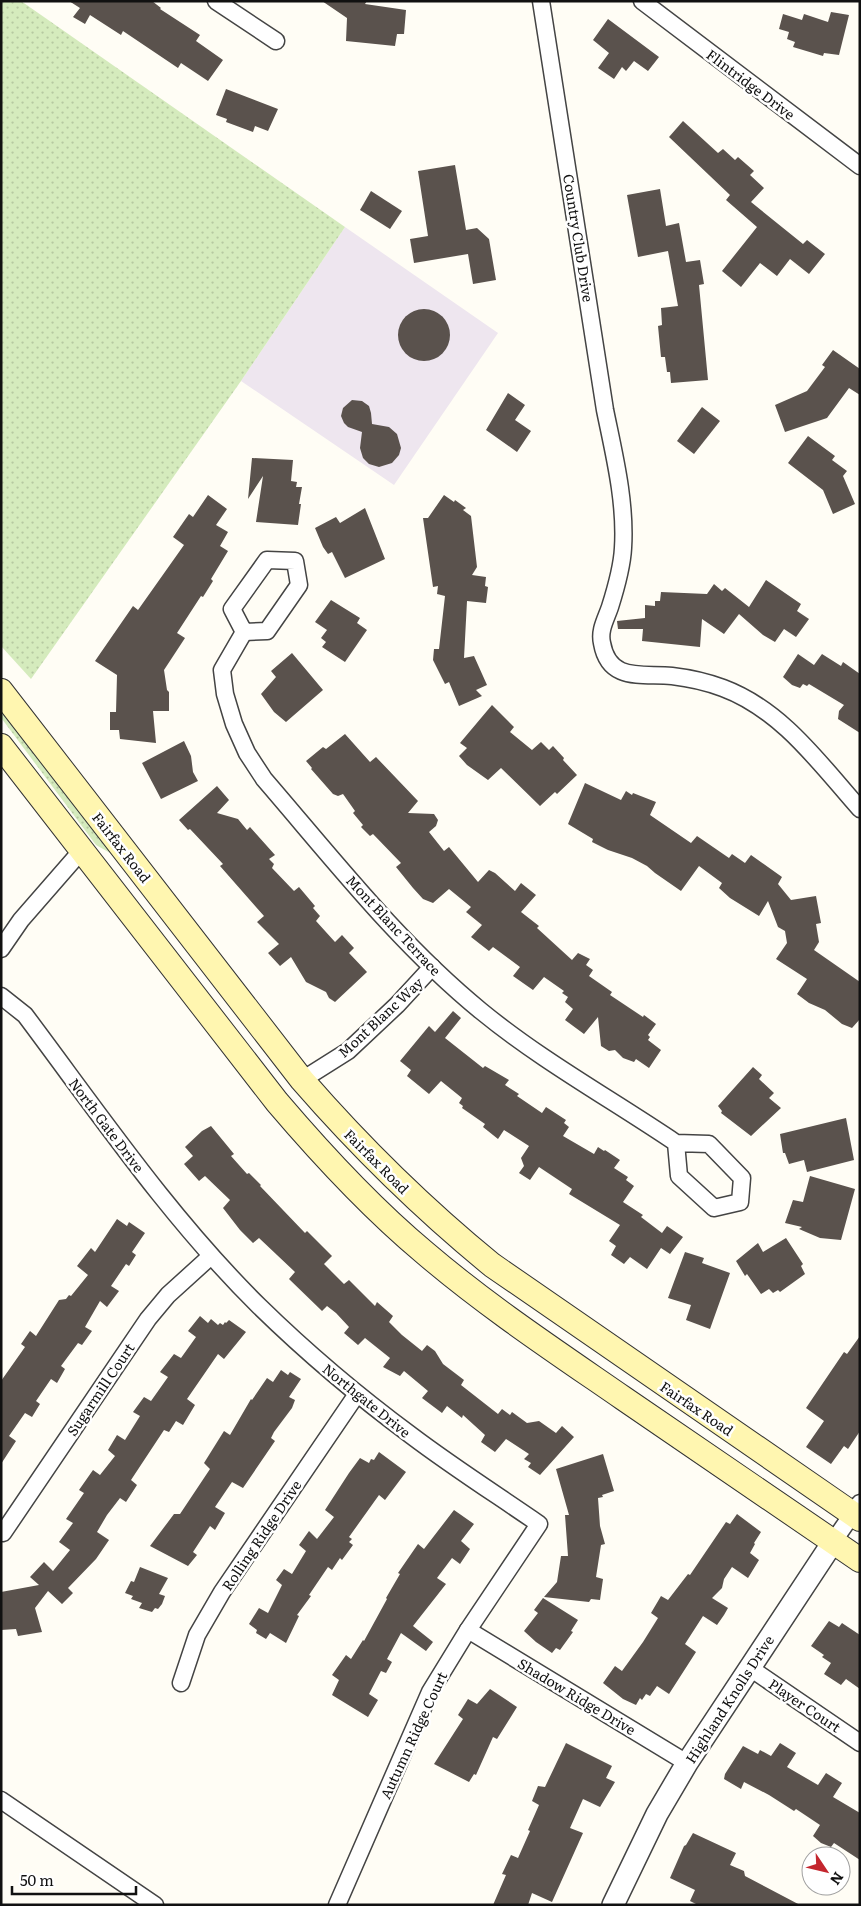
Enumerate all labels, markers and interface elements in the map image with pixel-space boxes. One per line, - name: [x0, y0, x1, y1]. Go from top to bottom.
- street label: Flintridge Drive: [703, 44, 799, 124]
- street label: Country Club Drive: [559, 173, 599, 303]
- street label: Fairfax Road: [88, 808, 156, 887]
- street label: Mont Blanc Terrace: [342, 870, 446, 980]
- street label: Mont Blanc Way: [333, 972, 427, 1062]
- street label: North Gate Drive: [65, 1074, 149, 1176]
- street label: Fairfax Road: [340, 1124, 414, 1198]
- street label: Sugarmill Court: [61, 1338, 139, 1439]
- street label: Northgate Drive: [319, 1358, 415, 1442]
- street label: Fairfax Road: [656, 1376, 738, 1440]
- street label: Rolling Ridge Drive: [217, 1476, 305, 1594]
- street label: Highland Knolls Drive: [680, 1631, 778, 1767]
- street label: Shadow Ridge Drive: [514, 1653, 640, 1739]
- street label: Autumn Ridge Court: [375, 1668, 451, 1802]
- street label: Player Court: [765, 1673, 845, 1737]
- north arrow: [801, 1846, 851, 1896]
- scale bar: [12, 1864, 136, 1896]
- text: 50 m: [20, 1868, 54, 1891]
- text: N: [826, 1868, 849, 1890]

